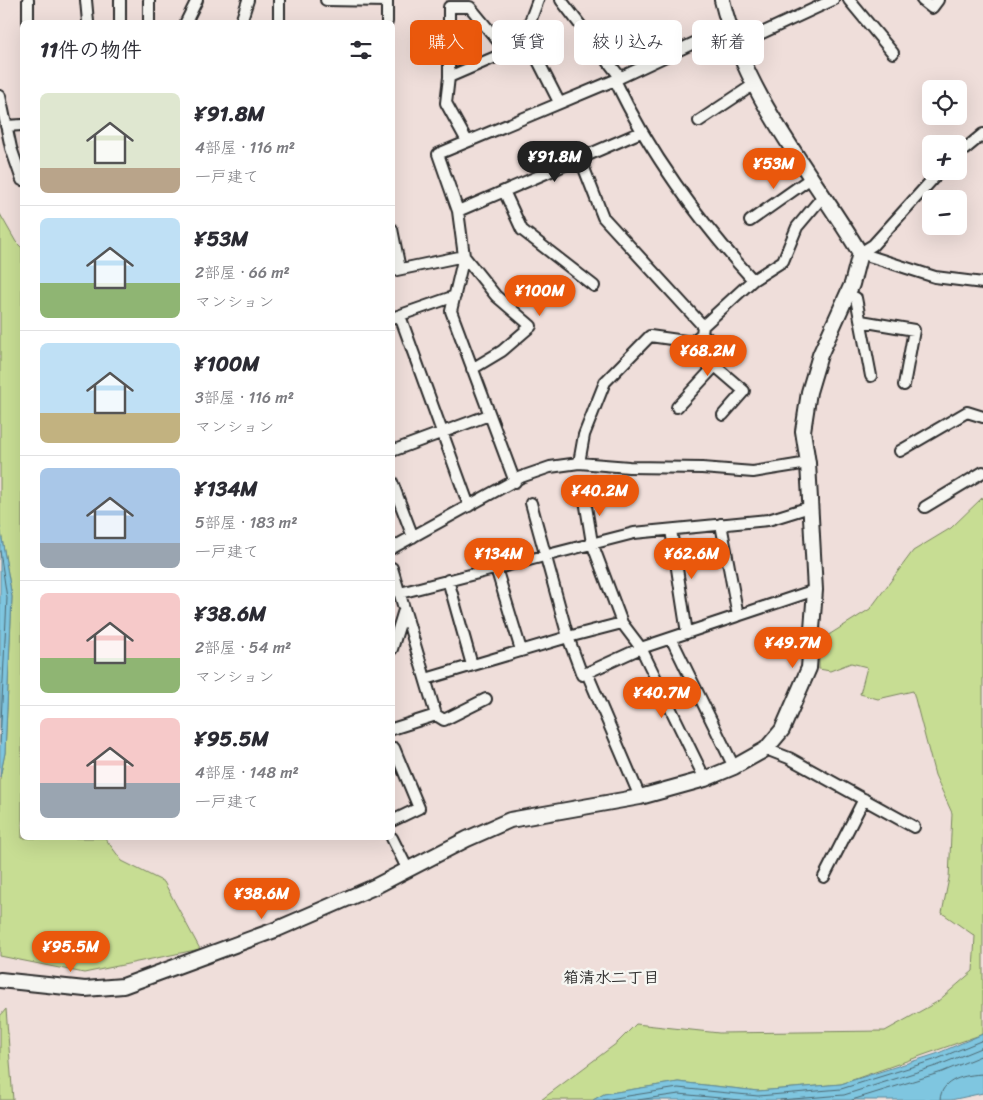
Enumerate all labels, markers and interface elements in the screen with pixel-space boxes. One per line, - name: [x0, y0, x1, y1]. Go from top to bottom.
- chip: 購入: [410, 20, 482, 65]
- chip: 賃貸: [492, 20, 564, 65]
- chip: 絞り込み: [574, 20, 682, 65]
- chip: 新着: [692, 20, 764, 65]
- text: 11件の物件: [40, 31, 142, 69]
- icon: filters: [347, 36, 375, 64]
- map controls: [922, 80, 967, 235]
- button: locate: [922, 80, 967, 125]
- text: ¥91.8M: [195, 95, 265, 133]
- icon: home: [80, 113, 140, 173]
- text: 4部屋 · 116 m²: [195, 133, 295, 162]
- button: +: [922, 135, 967, 180]
- pin: ¥91.8M: [514, 140, 596, 183]
- text: ¥91.8M: [528, 142, 582, 171]
- pin: ¥53M: [744, 148, 804, 190]
- text: ¥53M: [754, 149, 794, 178]
- text: 一戸建て: [195, 162, 259, 191]
- button: −: [922, 190, 967, 235]
- text: ¥53M: [195, 220, 248, 258]
- icon: home: [80, 238, 140, 298]
- text: 2部屋 · 66 m²: [195, 258, 290, 287]
- pin: ¥100M: [505, 274, 575, 317]
- text: ¥100M: [515, 276, 565, 305]
- text: マンション: [195, 287, 274, 316]
- pin: ¥68.2M: [667, 334, 749, 377]
- text: ¥68.2M: [681, 336, 735, 365]
- text: ¥100M: [195, 345, 259, 383]
- icon: home: [80, 363, 140, 423]
- text: 3部屋 · 116 m²: [195, 383, 294, 412]
- text: マンション: [195, 412, 274, 441]
- text: ¥134M: [195, 470, 257, 508]
- pin: ¥40.2M: [559, 474, 641, 517]
- text: ¥40.2M: [572, 476, 628, 505]
- icon: home: [80, 488, 140, 548]
- text: 5部屋 · 183 m²: [195, 508, 297, 537]
- text: 一戸建て: [195, 537, 259, 566]
- pin: ¥134M: [464, 538, 534, 580]
- pin: ¥62.6M: [651, 538, 733, 580]
- text: ¥134M: [475, 539, 523, 568]
- text: ¥62.6M: [665, 539, 719, 568]
- text: ¥38.6M: [195, 595, 266, 633]
- icon: home: [80, 613, 140, 673]
- pin: ¥49.7M: [752, 626, 834, 669]
- text: ¥49.7M: [765, 628, 821, 657]
- text: 2部屋 · 54 m²: [195, 633, 291, 662]
- text: マンション: [195, 662, 274, 691]
- pin: ¥40.7M: [621, 676, 703, 719]
- text: ¥40.7M: [634, 678, 690, 707]
- text: ¥95.5M: [195, 720, 269, 758]
- icon: home: [80, 738, 140, 798]
- text: 4部屋 · 148 m²: [195, 758, 299, 787]
- text: 一戸建て: [195, 787, 259, 816]
- pin: ¥38.6M: [221, 878, 303, 920]
- text: ¥38.6M: [235, 879, 289, 908]
- pin: ¥95.5M: [30, 930, 112, 973]
- text: ¥95.5M: [43, 932, 99, 961]
- district label: 箱清水二丁目: [563, 963, 659, 992]

